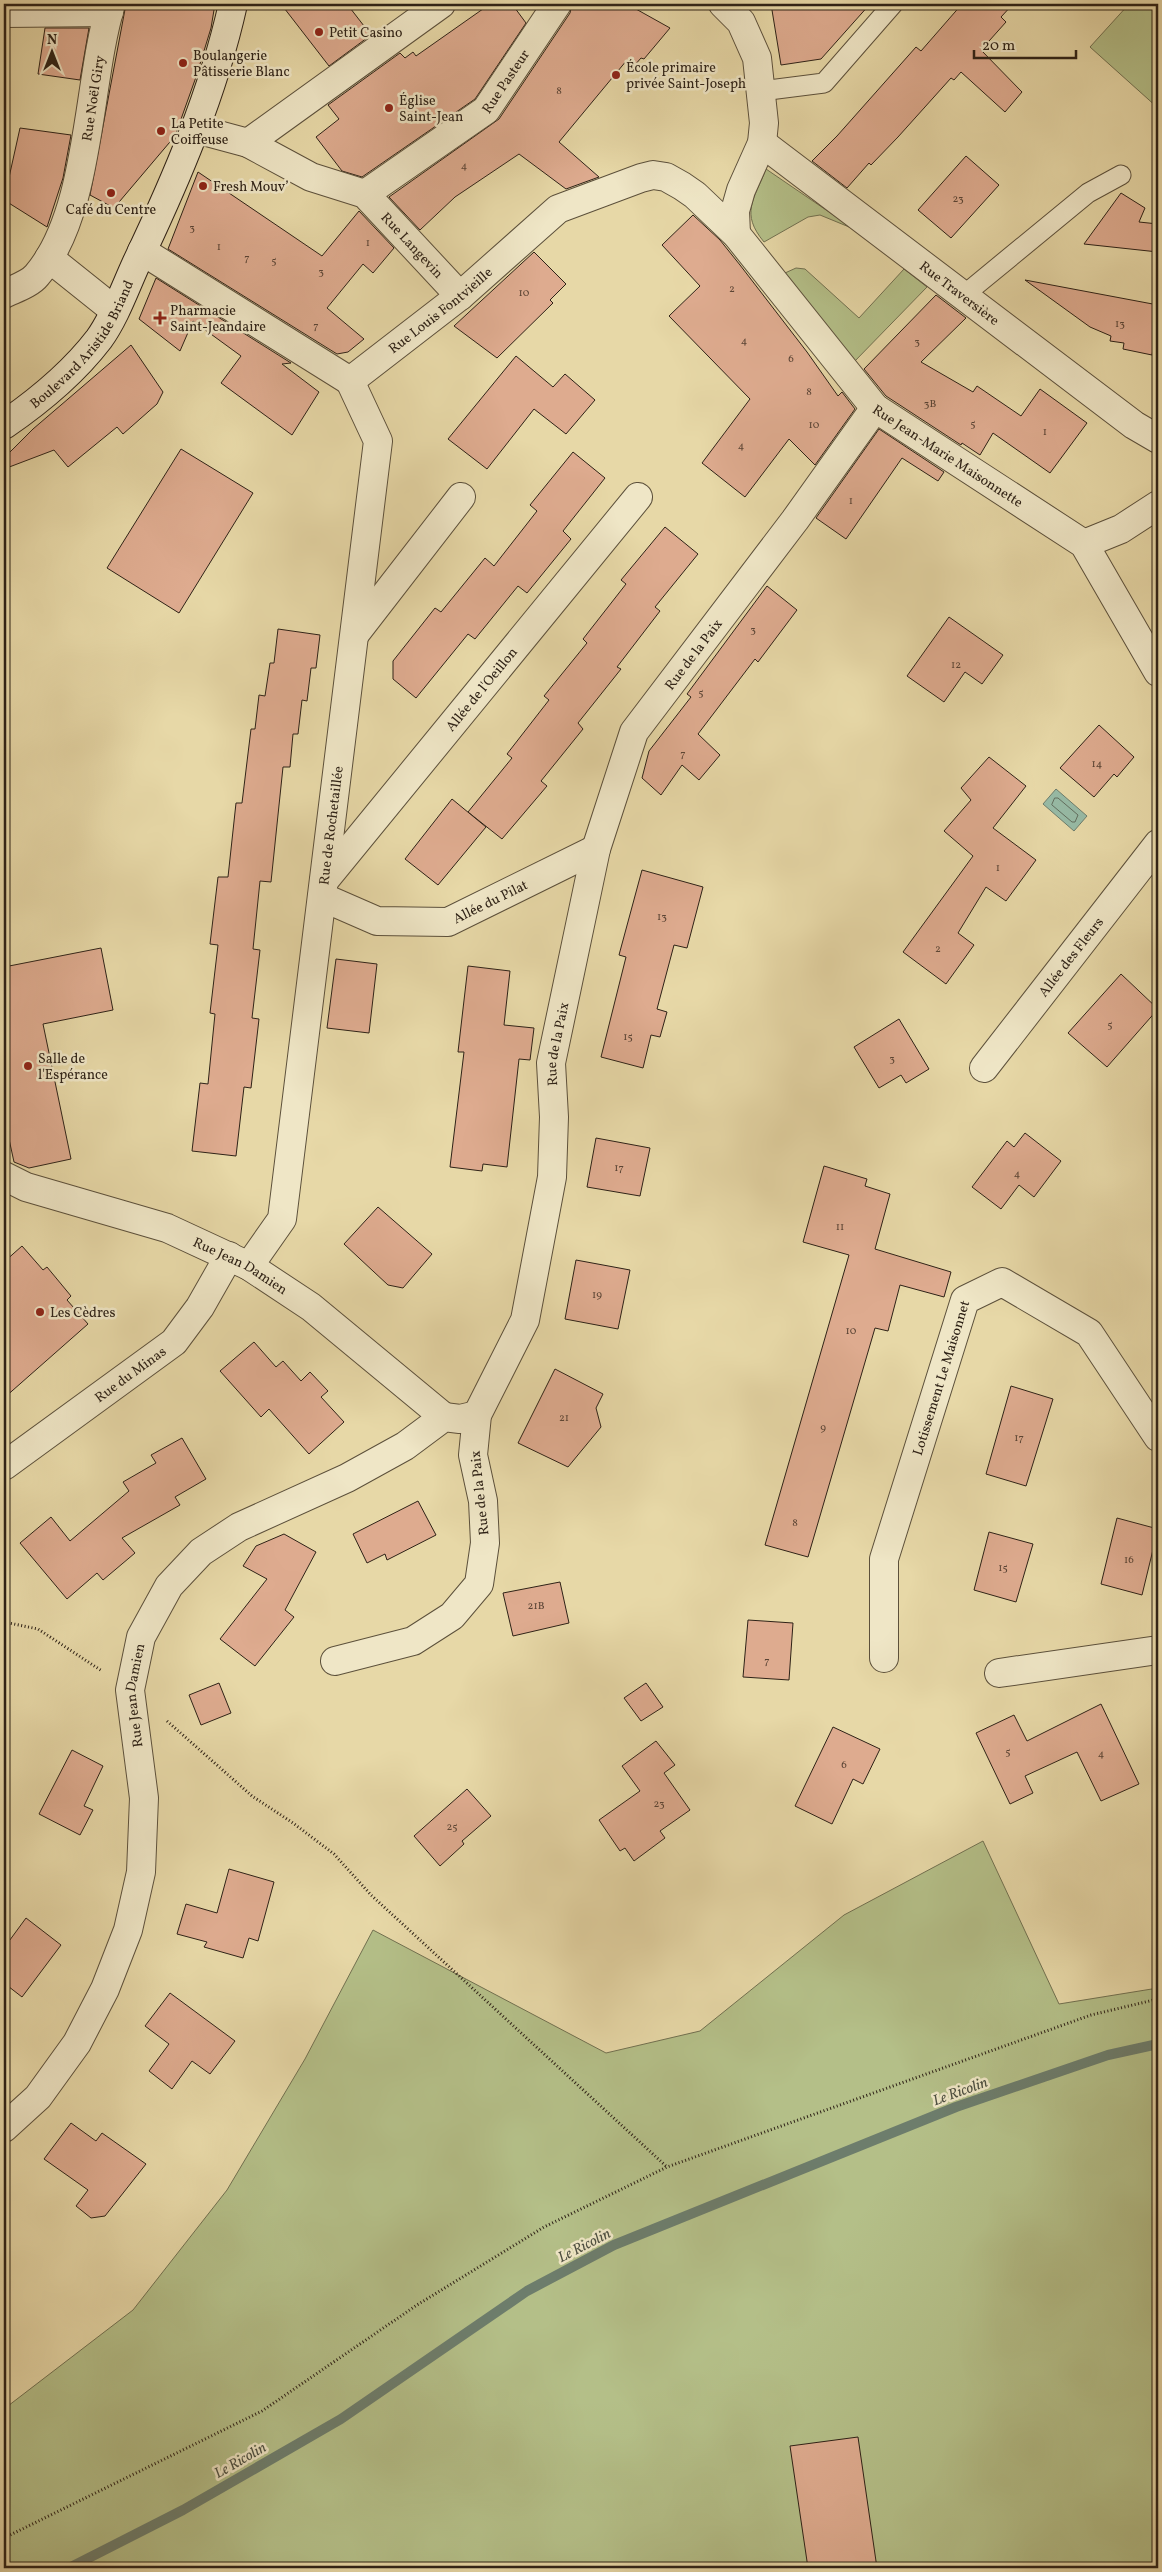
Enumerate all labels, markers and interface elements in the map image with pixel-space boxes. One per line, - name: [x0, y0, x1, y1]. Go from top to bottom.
- place label: Petit Casino: [329, 24, 402, 43]
- marker: Petit Casino: [313, 26, 325, 38]
- north arrow: [28, 28, 78, 78]
- scale bar: [974, 28, 1077, 60]
- text: N: [47, 31, 57, 50]
- text: 20 m: [982, 36, 1015, 57]
- street label: Rue Pasteur: [478, 46, 535, 118]
- place label: Boulangerie Pâtisserie Blanc: [193, 47, 290, 82]
- street label: Rue Noël Giry: [78, 54, 110, 143]
- marker: Boulangerie Pâtisserie Blanc: [177, 57, 189, 69]
- place label: École primaire privée Saint-Joseph: [626, 59, 746, 94]
- marker: École primaire privée Saint-Joseph: [610, 69, 622, 81]
- house number: 8: [556, 84, 562, 99]
- place label: Église Saint-Jean: [399, 92, 463, 127]
- marker: Église Saint-Jean: [383, 102, 395, 114]
- place label: La Petite Coiffeuse: [171, 115, 229, 150]
- marker: La Petite Coiffeuse: [155, 125, 167, 137]
- house number: 4: [461, 159, 468, 174]
- place label: Fresh Mouv’: [213, 178, 289, 197]
- marker: Fresh Mouv’: [197, 180, 209, 192]
- marker: Café du Centre: [105, 187, 117, 199]
- house number: 23: [952, 192, 964, 207]
- place label: Café du Centre: [66, 201, 157, 220]
- street label: Rue Langevin: [376, 209, 447, 283]
- house number: 3: [189, 221, 195, 236]
- house number: 1: [366, 236, 370, 251]
- house number: 1: [217, 240, 221, 255]
- house number: 7: [244, 251, 250, 266]
- house number: 5: [271, 254, 277, 269]
- street label: Rue Traversière: [915, 258, 1003, 331]
- street label: Rue Louis Fontvieille: [385, 263, 497, 359]
- house number: 3: [318, 265, 324, 280]
- street label: Boulevard Aristide Briand: [26, 278, 139, 414]
- house number: 2: [729, 282, 735, 297]
- house number: 10: [519, 286, 530, 301]
- place label: Pharmacie Saint-Jeandaire: [170, 302, 266, 337]
- marker: Pharmacie Saint-Jeandaire: [154, 312, 166, 324]
- house number: 13: [1115, 317, 1125, 332]
- house number: 7: [313, 319, 319, 334]
- house number: 4: [741, 334, 748, 349]
- house number: 3: [914, 335, 920, 350]
- house number: 6: [788, 352, 794, 367]
- house number: 8: [806, 385, 812, 400]
- house number: 3B: [924, 397, 936, 412]
- street label: Rue Jean-Marie Maisonnette: [868, 401, 1026, 513]
- house number: 5: [970, 417, 976, 432]
- house number: 10: [809, 418, 820, 433]
- house number: 1: [1043, 425, 1047, 440]
- house number: 4: [738, 439, 745, 454]
- house number: 1: [849, 494, 853, 509]
- street label: Rue de la Paix: [661, 616, 728, 695]
- house number: 3: [750, 623, 756, 638]
- street label: Allée de l'Oeillon: [442, 644, 522, 736]
- house number: 12: [951, 658, 961, 673]
- house number: 5: [698, 686, 704, 701]
- house number: 7: [680, 747, 686, 762]
- house number: 14: [1092, 757, 1103, 772]
- street label: Rue de Rochetaillée: [315, 765, 349, 886]
- house number: 1: [996, 861, 1000, 876]
- street label: Allée du Pilat: [450, 876, 531, 929]
- house number: 13: [657, 910, 667, 925]
- street label: Allée des Fleurs: [1035, 914, 1109, 1001]
- house number: 2: [935, 942, 941, 957]
- street label: Rue de la Paix: [543, 1001, 575, 1086]
- house number: 5: [1107, 1018, 1113, 1033]
- house number: 15: [623, 1030, 633, 1045]
- place label: Salle de l'Espérance: [38, 1050, 108, 1085]
- house number: 3: [889, 1052, 895, 1067]
- marker: Salle de l'Espérance: [22, 1060, 34, 1072]
- house number: 17: [614, 1161, 624, 1176]
- house number: 4: [1014, 1167, 1021, 1182]
- house number: 11: [836, 1220, 844, 1235]
- street label: Rue Jean Damien: [190, 1233, 291, 1300]
- house number: 19: [592, 1288, 602, 1303]
- street label: Lotissement Le Maisonnet: [909, 1298, 975, 1458]
- place label: Les Cèdres: [50, 1304, 115, 1323]
- marker: Les Cèdres: [34, 1306, 46, 1318]
- house number: 10: [846, 1324, 857, 1339]
- street label: Rue du Minas: [91, 1343, 171, 1408]
- house number: 21: [559, 1411, 569, 1426]
- house number: 9: [820, 1421, 826, 1436]
- house number: 17: [1014, 1431, 1024, 1446]
- street label: Rue de la Paix: [467, 1450, 494, 1536]
- house number: 8: [792, 1516, 798, 1531]
- house number: 16: [1124, 1553, 1134, 1568]
- house number: 15: [998, 1561, 1008, 1576]
- house number: 21B: [527, 1599, 545, 1614]
- street label: Rue Jean Damien: [122, 1642, 150, 1748]
- house number: 7: [764, 1654, 770, 1669]
- house number: 5: [1005, 1745, 1011, 1760]
- house number: 4: [1098, 1747, 1105, 1762]
- house number: 6: [841, 1758, 847, 1773]
- house number: 23: [653, 1797, 665, 1812]
- house number: 25: [446, 1820, 458, 1835]
- water label: Le Ricolin: [930, 2073, 991, 2112]
- water label: Le Ricolin: [555, 2224, 615, 2269]
- water label: Le Ricolin: [211, 2438, 271, 2485]

